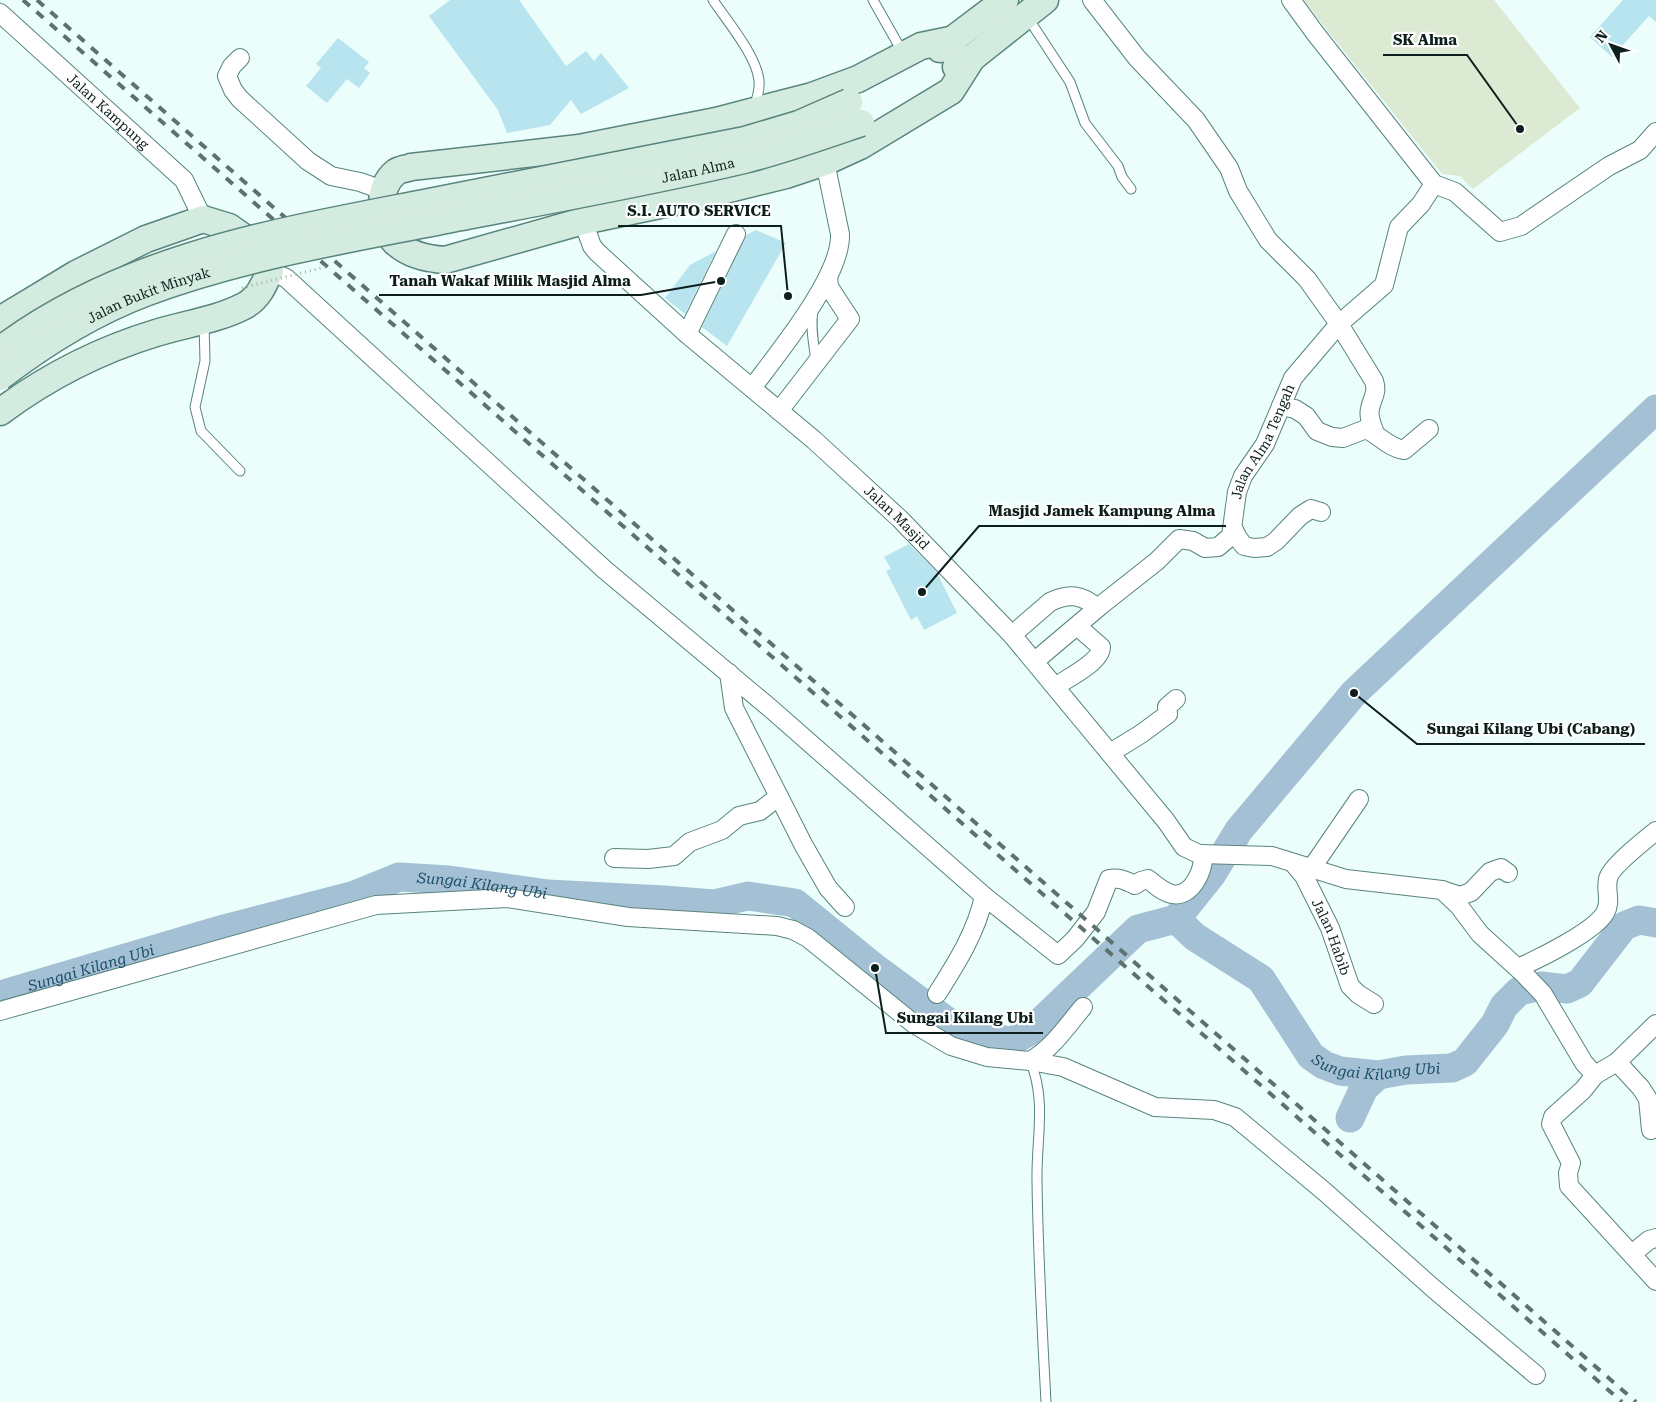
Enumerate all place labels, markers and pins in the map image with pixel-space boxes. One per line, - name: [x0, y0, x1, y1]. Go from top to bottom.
- callout: SK Alma: [1383, 25, 1467, 55]
- callout: S.I. AUTO SERVICE: [618, 196, 781, 226]
- callout: Tanah Wakaf Milik Masjid Alma: [379, 265, 641, 295]
- callout: Masjid Jamek Kampung Alma: [979, 496, 1226, 526]
- callout: Sungai Kilang Ubi (Cabang): [1417, 714, 1645, 744]
- callout: Sungai Kilang Ubi: [886, 1003, 1043, 1033]

